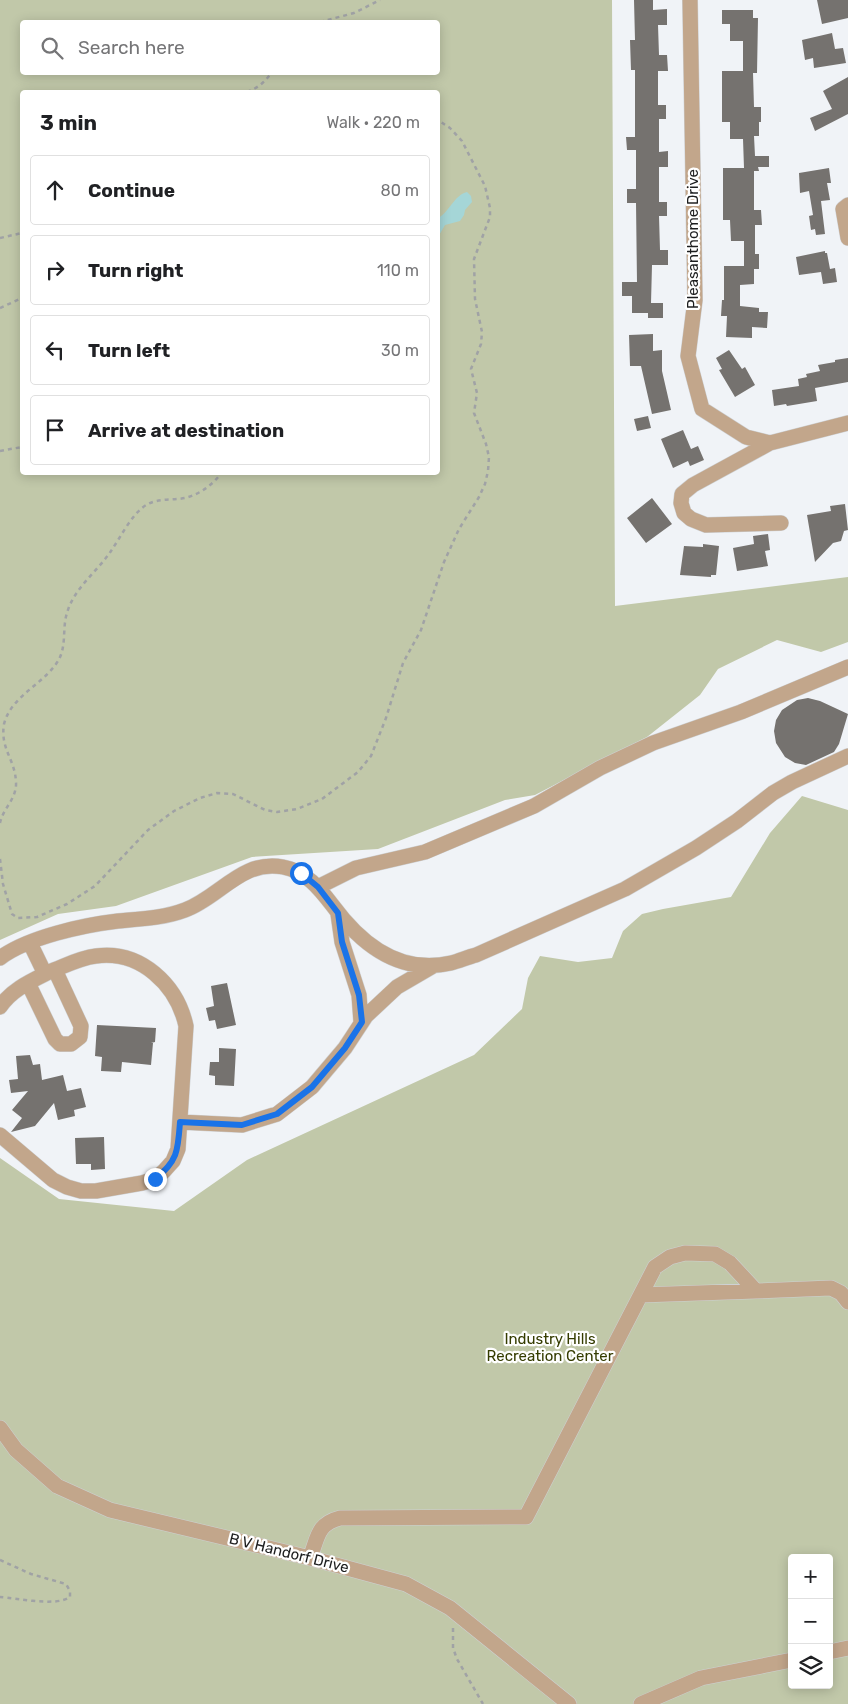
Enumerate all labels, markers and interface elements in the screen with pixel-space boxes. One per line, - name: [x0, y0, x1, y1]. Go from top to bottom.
- search box: [20, 20, 440, 75]
- icon: search: [38, 34, 66, 62]
- text: Search here: [78, 36, 185, 59]
- text: 3 min: [40, 110, 97, 135]
- text: Walk · 220 m: [327, 113, 420, 132]
- street label: Pleasanthome Drive: [684, 169, 702, 309]
- icon: ahead: [41, 176, 69, 204]
- text: Continue: [88, 179, 175, 202]
- text: 80 m: [381, 181, 419, 200]
- icon: right: [41, 256, 69, 284]
- text: Turn right: [88, 259, 183, 282]
- text: 110 m: [377, 261, 419, 280]
- icon: left: [41, 336, 69, 364]
- text: Turn left: [88, 339, 170, 362]
- text: 30 m: [381, 341, 419, 360]
- icon: arrive: [41, 416, 69, 444]
- text: Arrive at destination: [88, 419, 284, 442]
- route start: [290, 862, 313, 885]
- route end: [144, 1168, 167, 1191]
- park label: Industry Hills Recreation Center: [487, 1330, 614, 1365]
- street label: B V Handorf Drive: [227, 1529, 351, 1577]
- map controls: [788, 1554, 833, 1689]
- button: +: [788, 1554, 833, 1599]
- button: −: [788, 1599, 833, 1644]
- button: layers: [788, 1644, 833, 1689]

